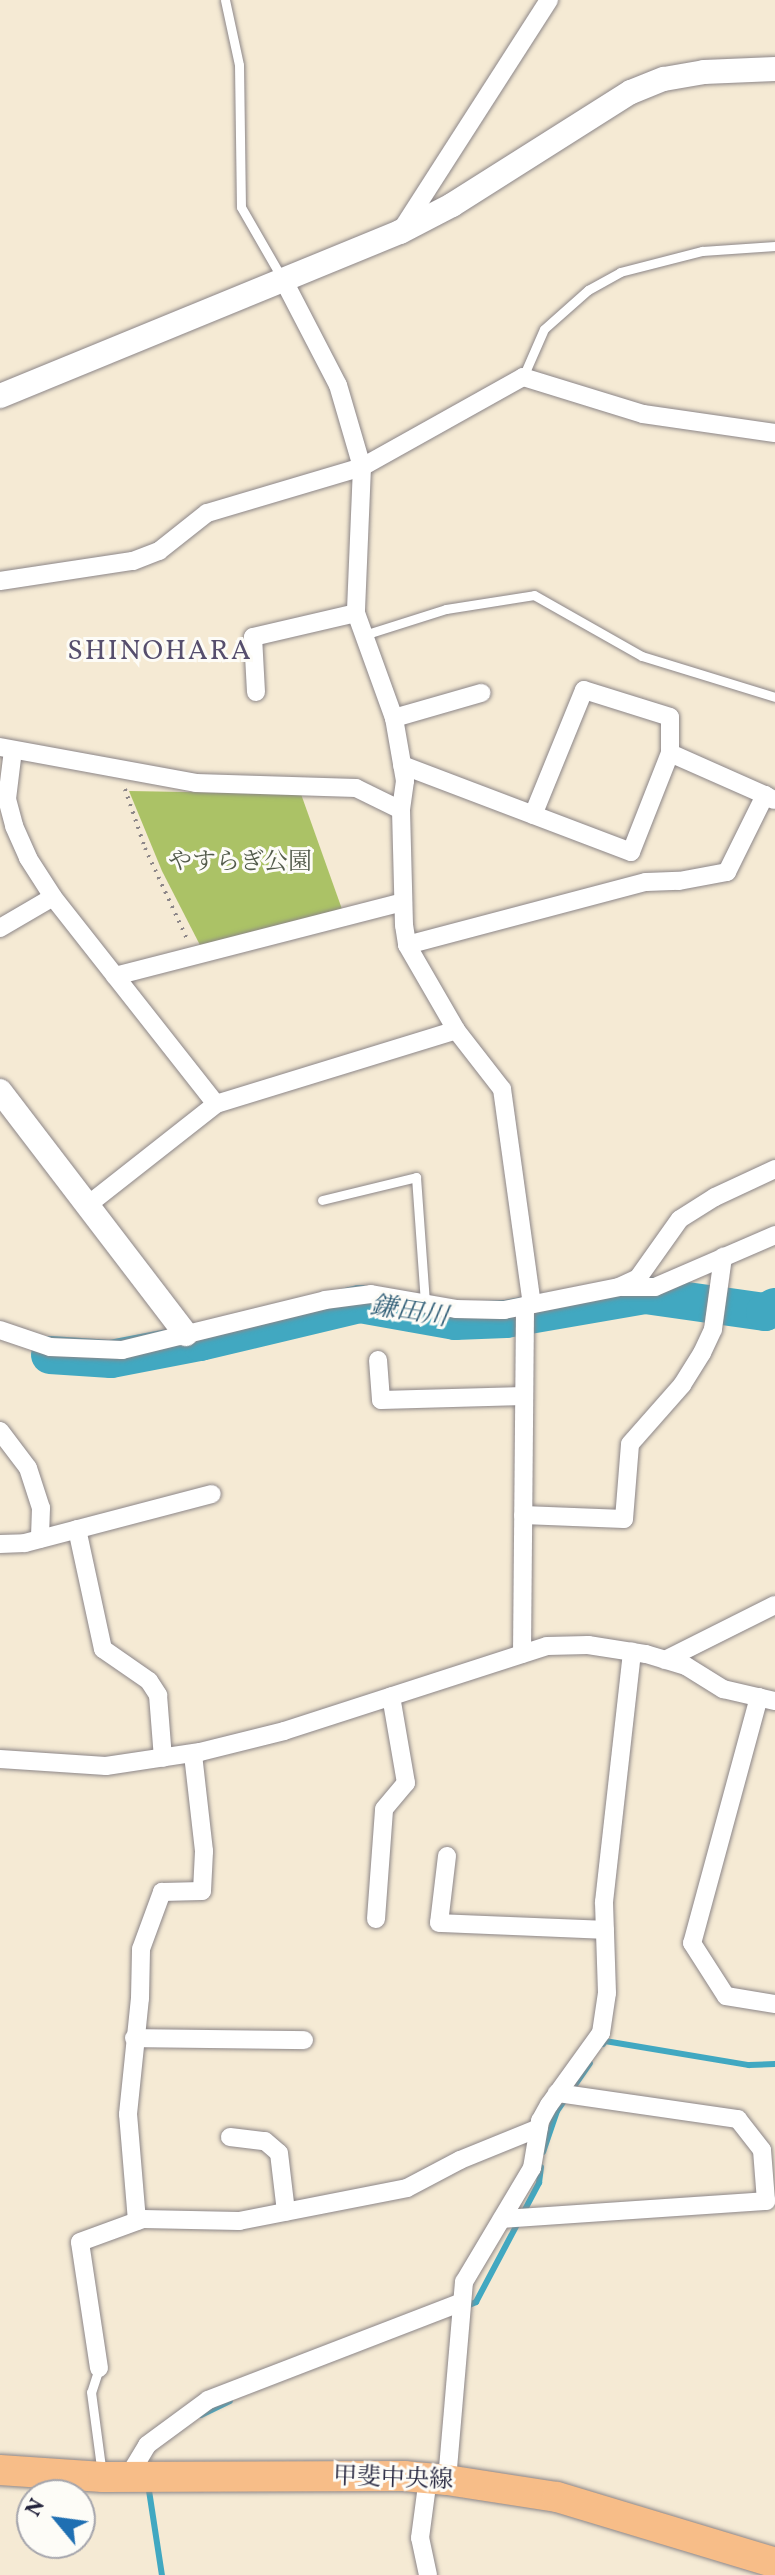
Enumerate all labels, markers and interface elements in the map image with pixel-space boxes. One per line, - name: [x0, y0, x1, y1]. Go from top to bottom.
- district label: SHINOHARA: [67, 635, 253, 669]
- park label: やすらぎ公園: [168, 850, 312, 878]
- water label: 鎌田川: [368, 1291, 450, 1335]
- street label: 甲斐中央線: [333, 2464, 453, 2496]
- north arrow: [16, 2479, 96, 2559]
- text: N: [19, 2494, 54, 2523]

